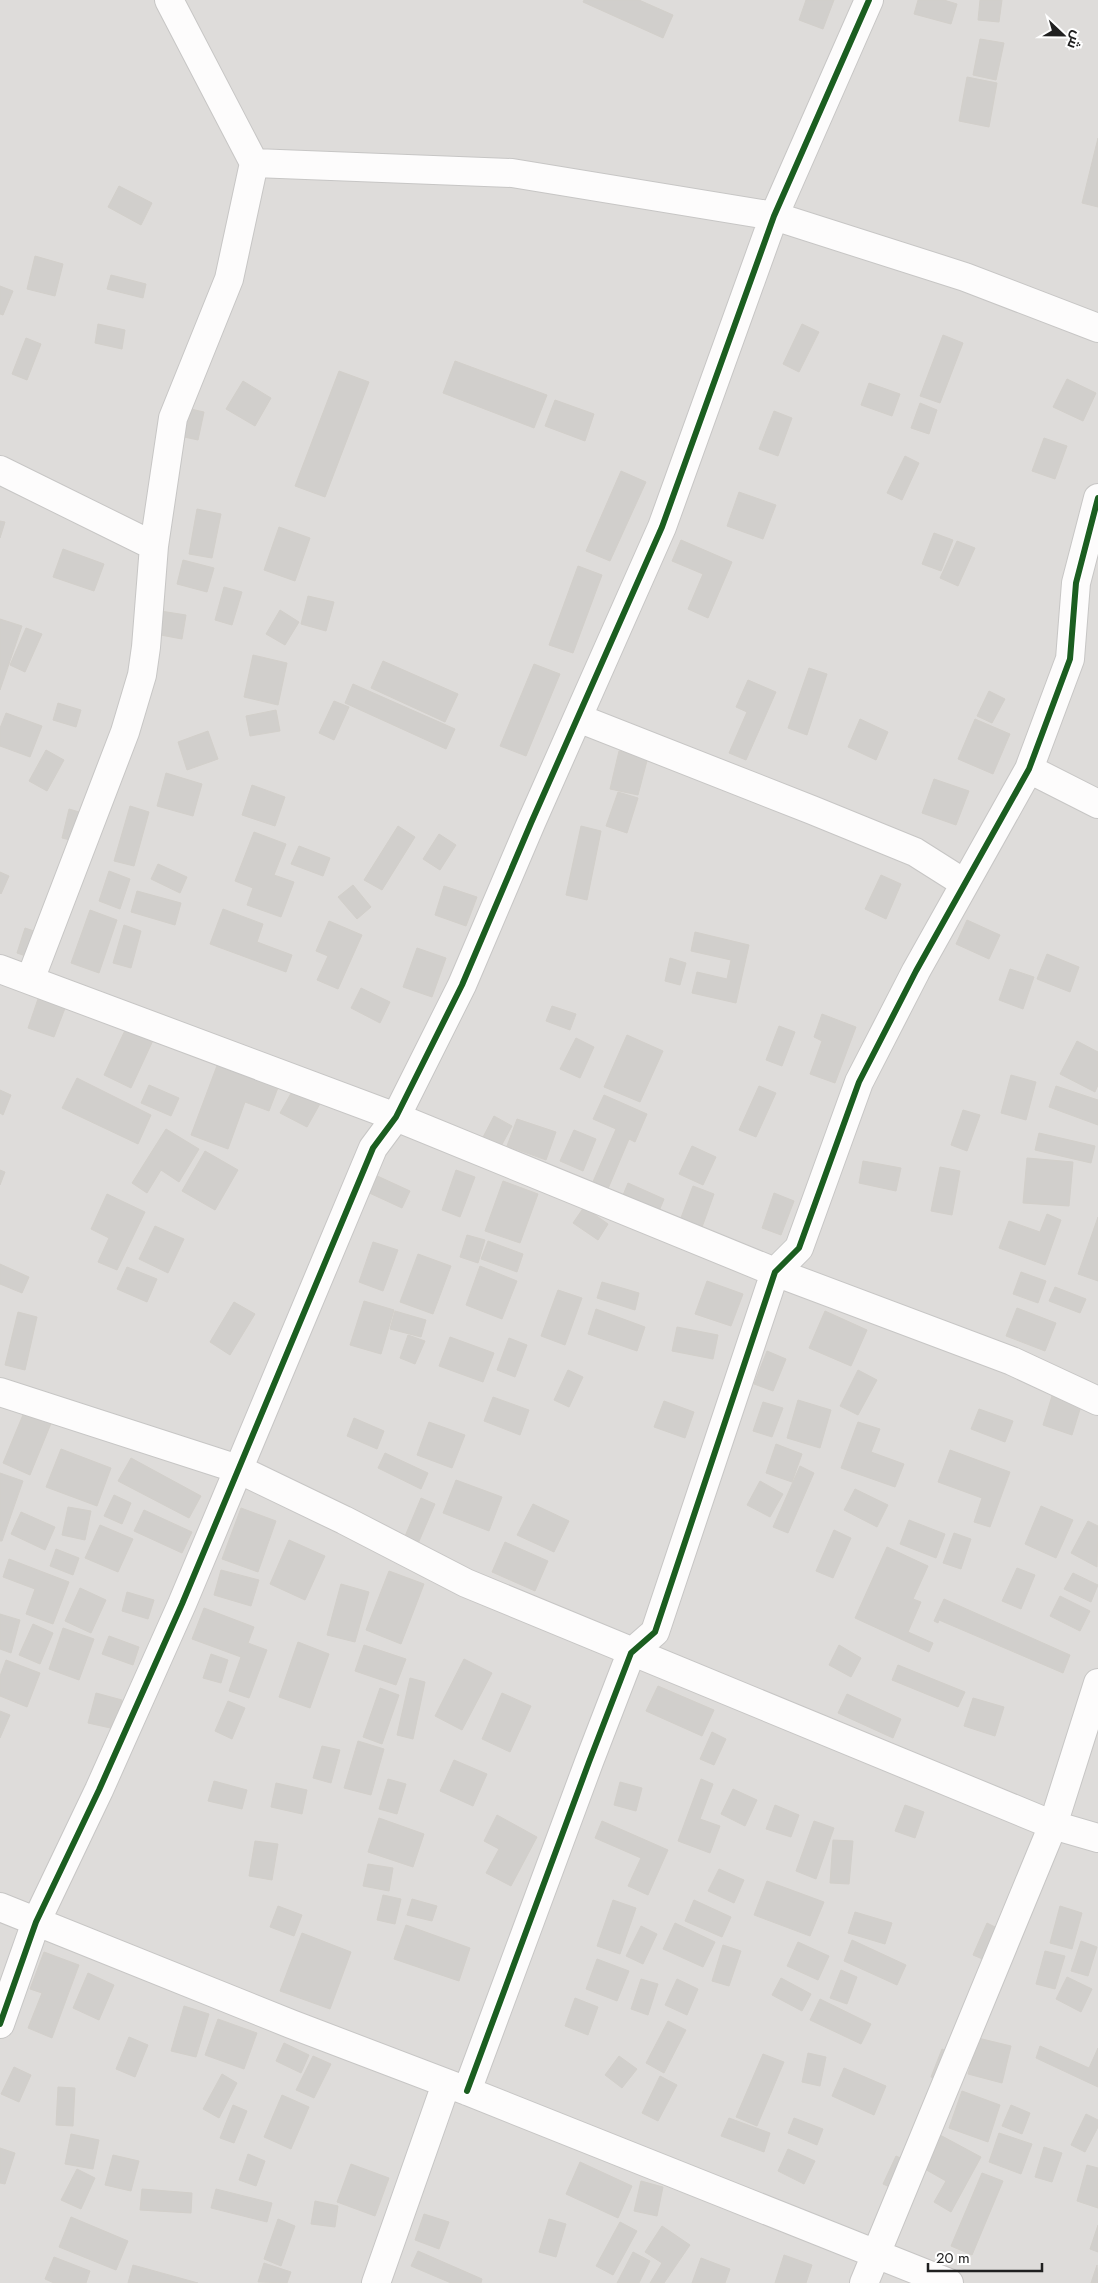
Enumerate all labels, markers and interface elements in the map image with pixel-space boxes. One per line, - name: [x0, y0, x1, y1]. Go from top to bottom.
- north arrow: [1038, 10, 1088, 60]
- text: ش: [1062, 28, 1088, 52]
- scale bar: [928, 2240, 1042, 2272]
- text: 20 m: [936, 2247, 970, 2269]

